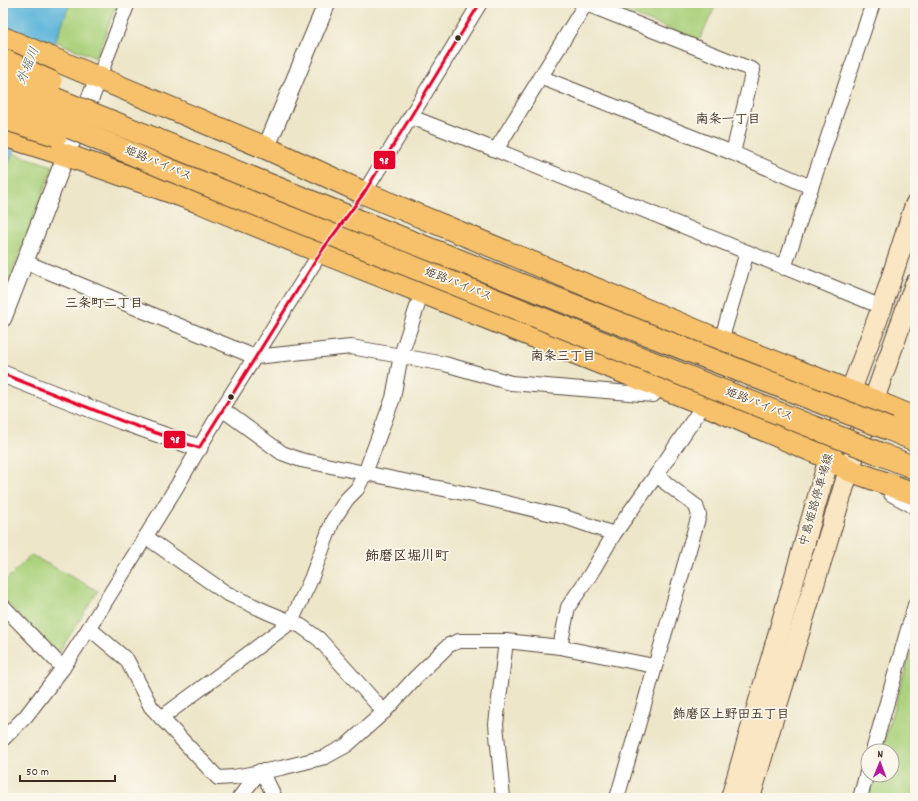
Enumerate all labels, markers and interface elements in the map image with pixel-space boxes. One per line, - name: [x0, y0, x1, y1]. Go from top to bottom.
- unlabelled marker: [453, 33, 463, 43]
- water label: 外堀川: [13, 44, 45, 88]
- district label: 南条一丁目: [695, 111, 761, 130]
- street label: 姫路バイパス: [122, 142, 194, 186]
- line badge: 98: [373, 150, 396, 170]
- text: 98: [379, 154, 389, 170]
- street label: 姫路バイパス: [422, 264, 494, 306]
- district label: 三条町二丁目: [65, 295, 143, 314]
- district label: 南条三丁目: [530, 348, 596, 367]
- street label: 姫路バイパス: [723, 384, 795, 426]
- unlabelled marker: [226, 392, 236, 402]
- line badge: 98: [163, 430, 186, 449]
- text: 98: [170, 433, 180, 449]
- street label: 中島姫路停車場線: [796, 452, 838, 548]
- district label: 飾磨区堀川町: [365, 547, 449, 567]
- district label: 飾磨区上野田五丁目: [672, 706, 790, 725]
- north arrow: [860, 743, 900, 783]
- text: N: [877, 747, 884, 763]
- scale bar: [20, 757, 115, 783]
- text: 50 m: [26, 764, 49, 781]

